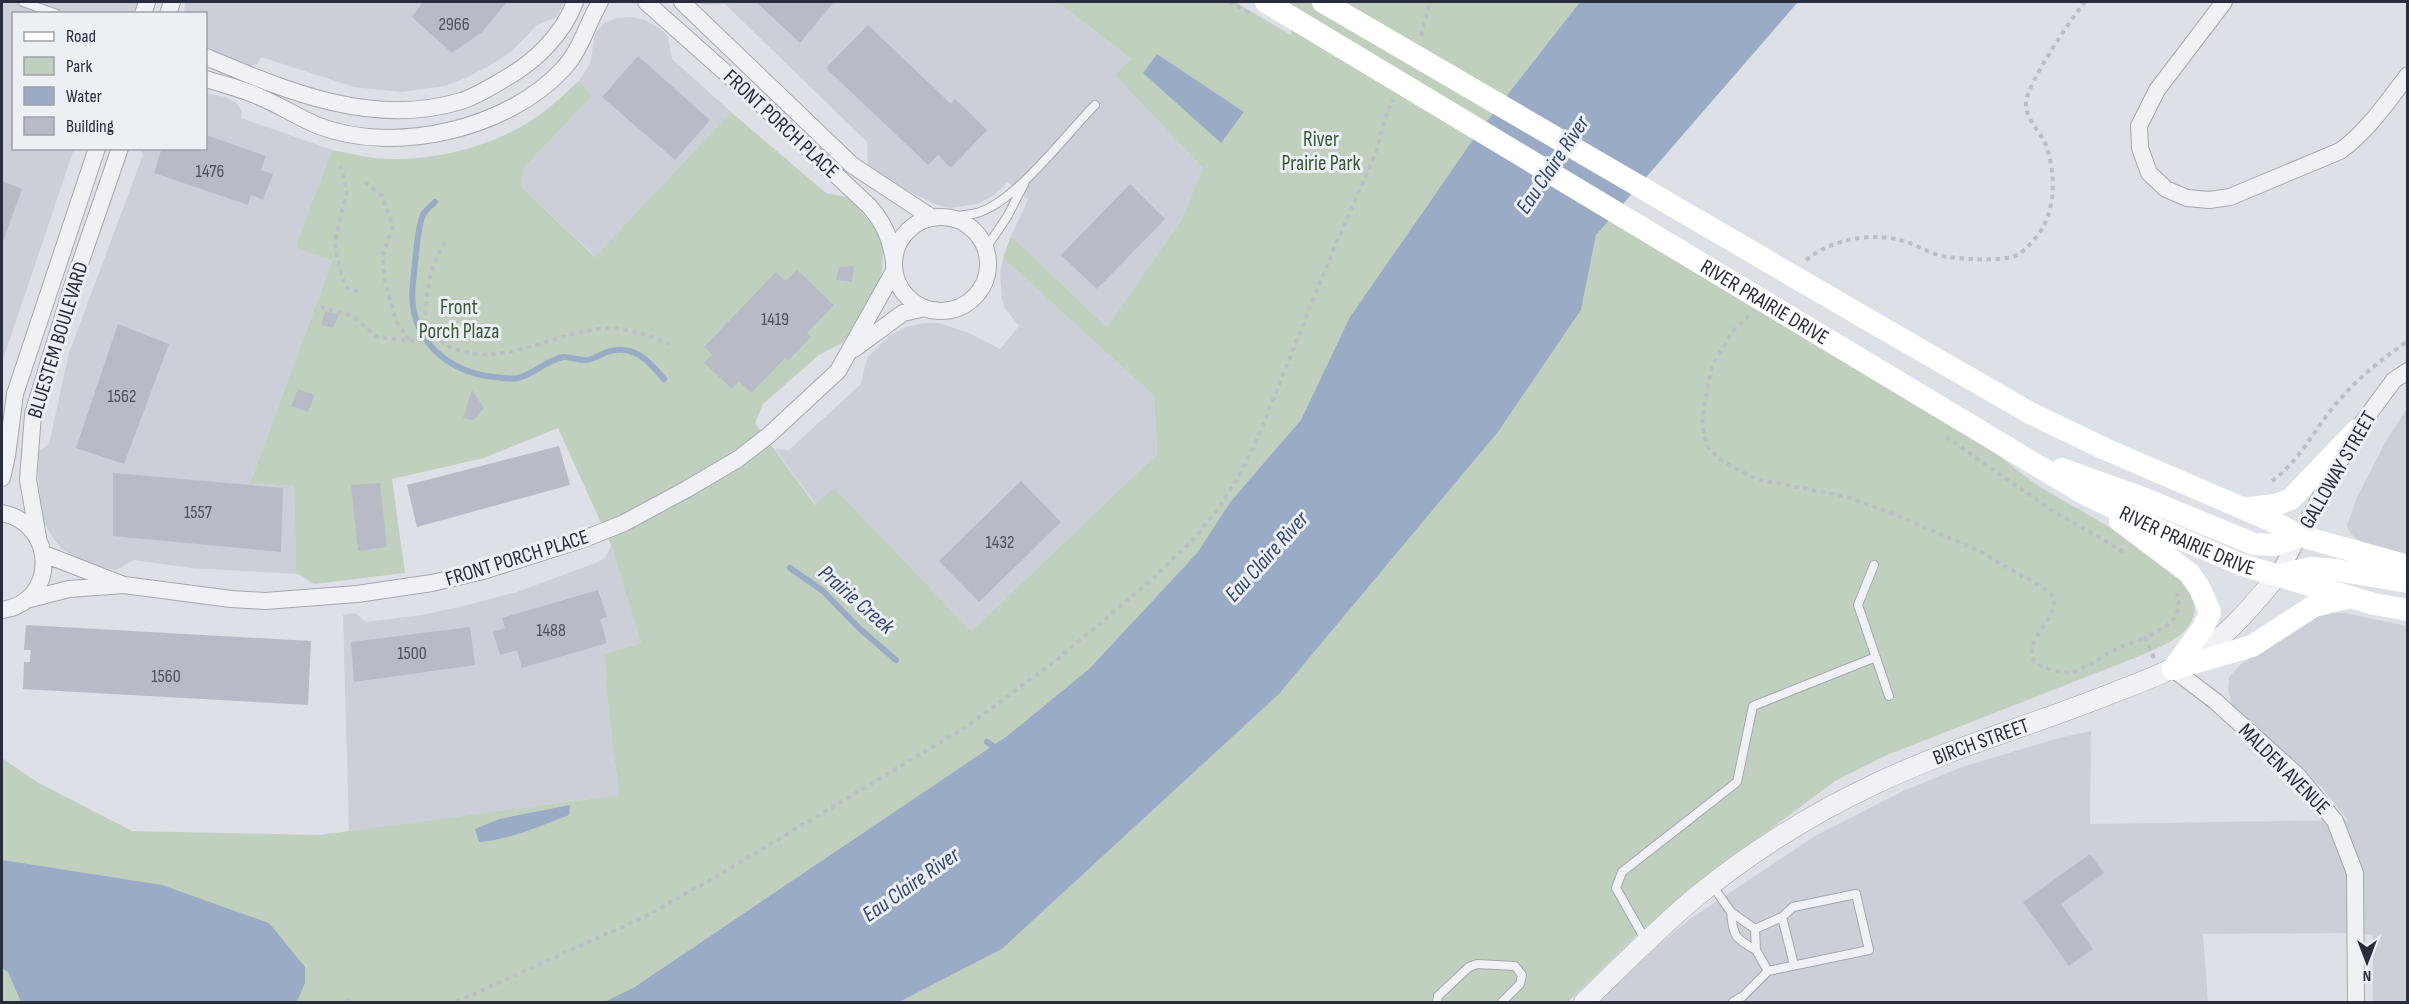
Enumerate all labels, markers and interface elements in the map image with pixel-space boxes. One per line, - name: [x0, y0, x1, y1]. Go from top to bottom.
- legend: [12, 12, 207, 150]
- house number: 2966: [438, 14, 470, 35]
- text: Road: [66, 26, 96, 47]
- text: Park: [66, 56, 92, 77]
- street label: FRONT PORCH PLACE: [718, 64, 844, 184]
- text: Water: [66, 86, 102, 107]
- water label: Eau Claire River: [1510, 110, 1596, 219]
- text: Building: [66, 116, 114, 137]
- park label: River Prairie Park: [1282, 127, 1360, 176]
- house number: 1476: [196, 161, 224, 182]
- street label: RIVER PRAIRIE DRIVE: [1696, 254, 1833, 350]
- street label: BLUESTEM BOULEVARD: [22, 259, 94, 421]
- park label: Front Porch Plaza: [419, 295, 499, 344]
- house number: 1419: [761, 309, 789, 330]
- house number: 1562: [108, 386, 136, 407]
- street label: GALLOWAY STREET: [2294, 407, 2382, 533]
- street label: RIVER PRAIRIE DRIVE: [2116, 500, 2258, 581]
- house number: 1557: [184, 502, 213, 523]
- water label: Eau Claire River: [1219, 506, 1315, 608]
- street label: FRONT PORCH PLACE: [442, 524, 592, 592]
- house number: 1432: [986, 532, 1014, 553]
- water label: Prairie Creek: [813, 560, 900, 641]
- house number: 1488: [536, 620, 566, 641]
- house number: 1500: [397, 643, 427, 664]
- house number: 1560: [151, 666, 181, 687]
- street label: BIRCH STREET: [1929, 712, 2033, 770]
- street label: MALDEN AVENUE: [2233, 718, 2335, 820]
- water label: Eau Claire River: [857, 841, 965, 928]
- north arrow: [2337, 932, 2397, 992]
- text: N: [2363, 966, 2371, 985]

